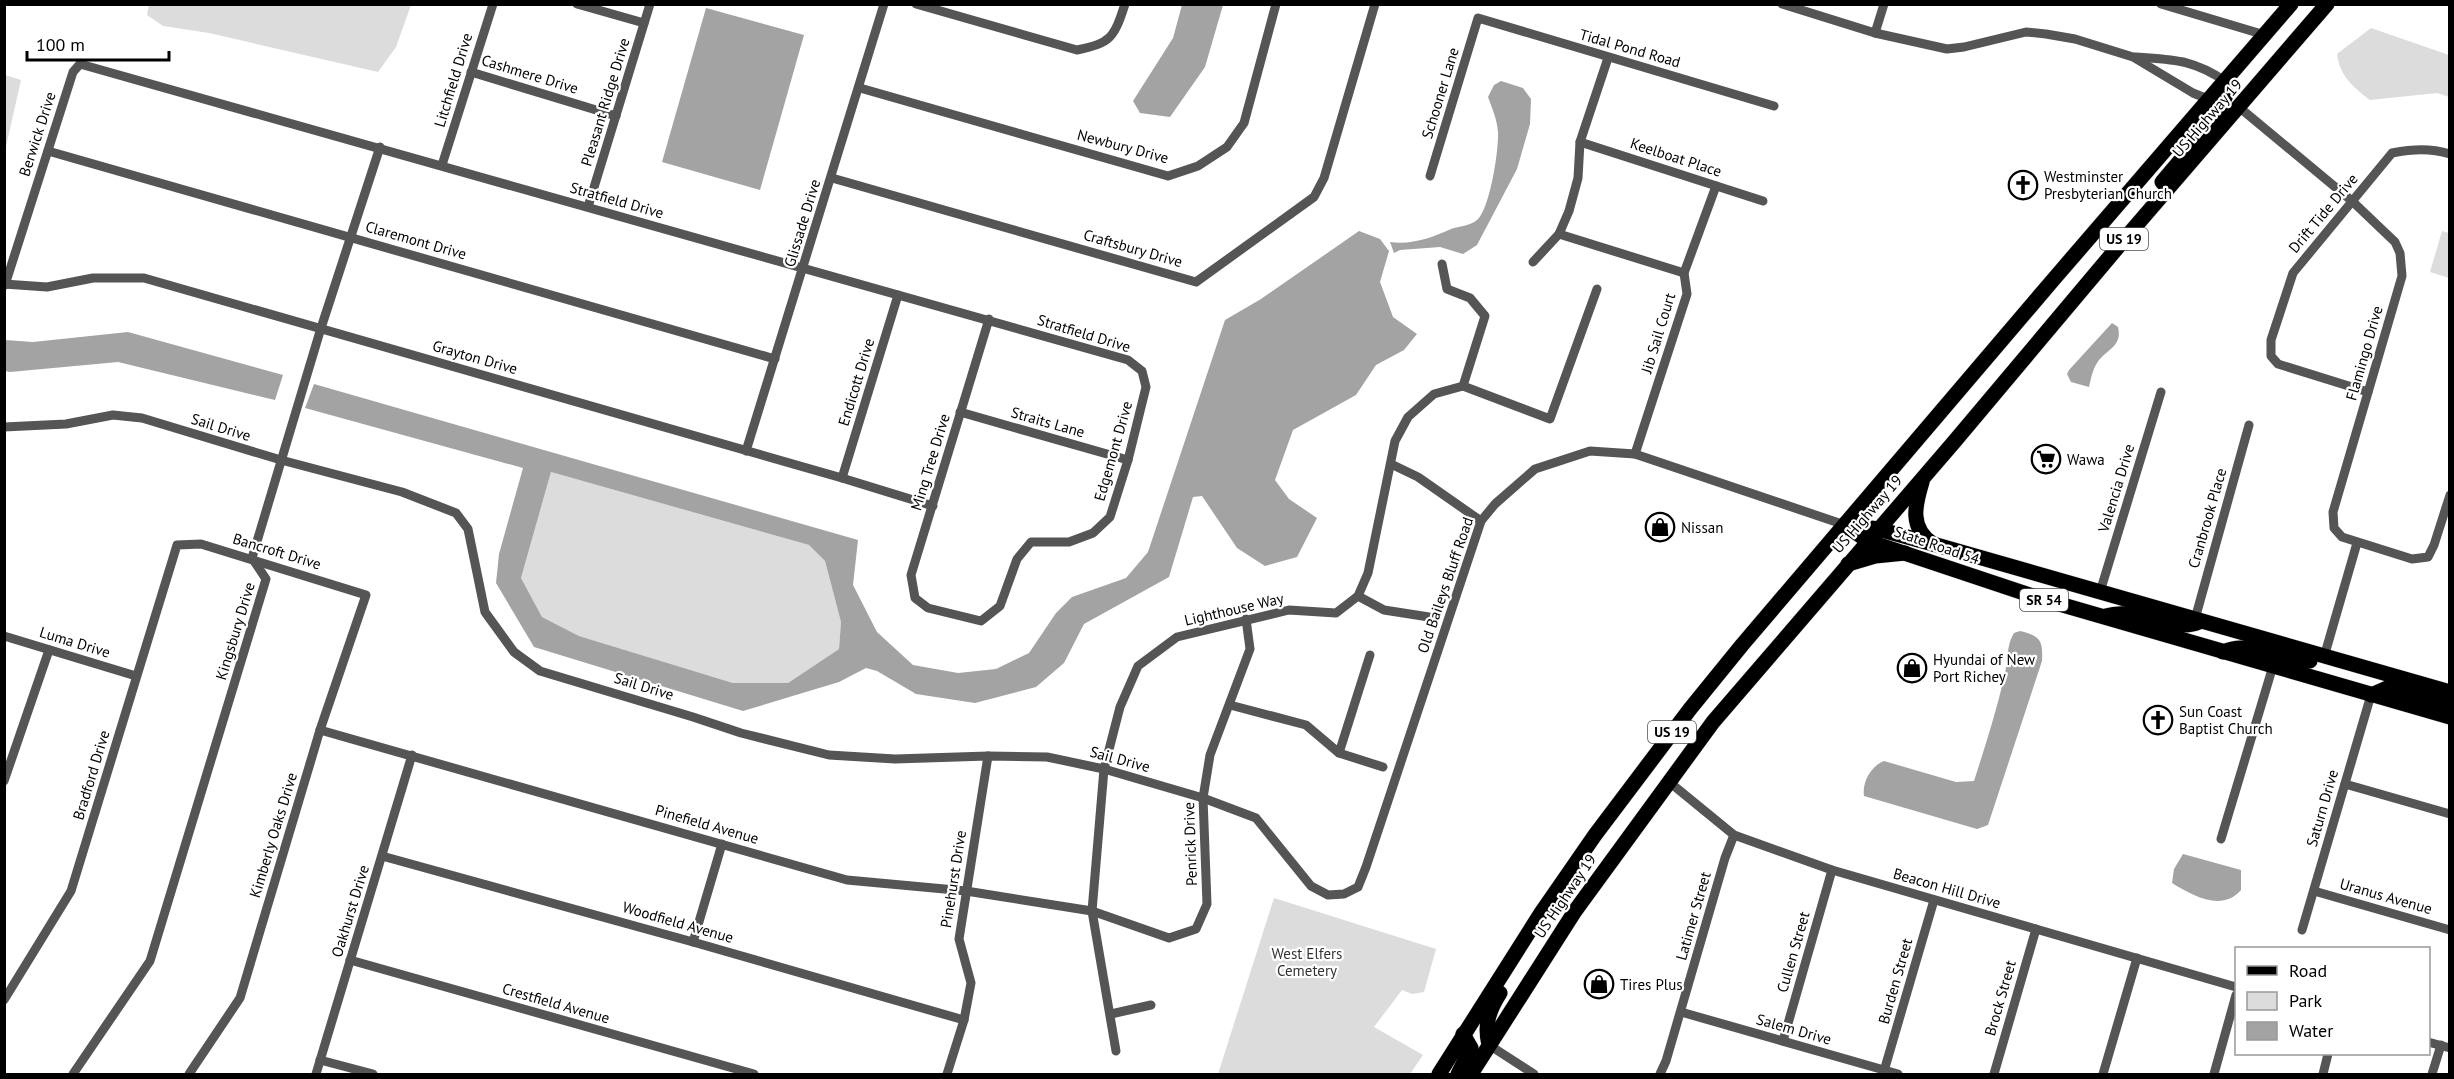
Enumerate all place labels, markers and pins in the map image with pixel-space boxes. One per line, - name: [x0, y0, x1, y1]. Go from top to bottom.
- place label: Westminster Presbyterian Church: [2044, 167, 2172, 203]
- church icon: Westminster Presbyterian Church: [2007, 169, 2039, 201]
- supermarket icon: Wawa: [2030, 443, 2062, 475]
- place label: Wawa: [2067, 450, 2105, 469]
- shop icon: Nissan: [1644, 511, 1676, 543]
- place label: Nissan: [1681, 518, 1723, 537]
- place label: Hyundai of New Port Richey: [1933, 650, 2035, 686]
- shop icon: Hyundai of New Port Richey: [1896, 652, 1928, 684]
- place label: Sun Coast Baptist Church: [2179, 702, 2273, 738]
- church icon: Sun Coast Baptist Church: [2142, 704, 2174, 736]
- shop icon: Tires Plus: [1583, 968, 1615, 1000]
- place label: Tires Plus: [1620, 975, 1683, 994]

